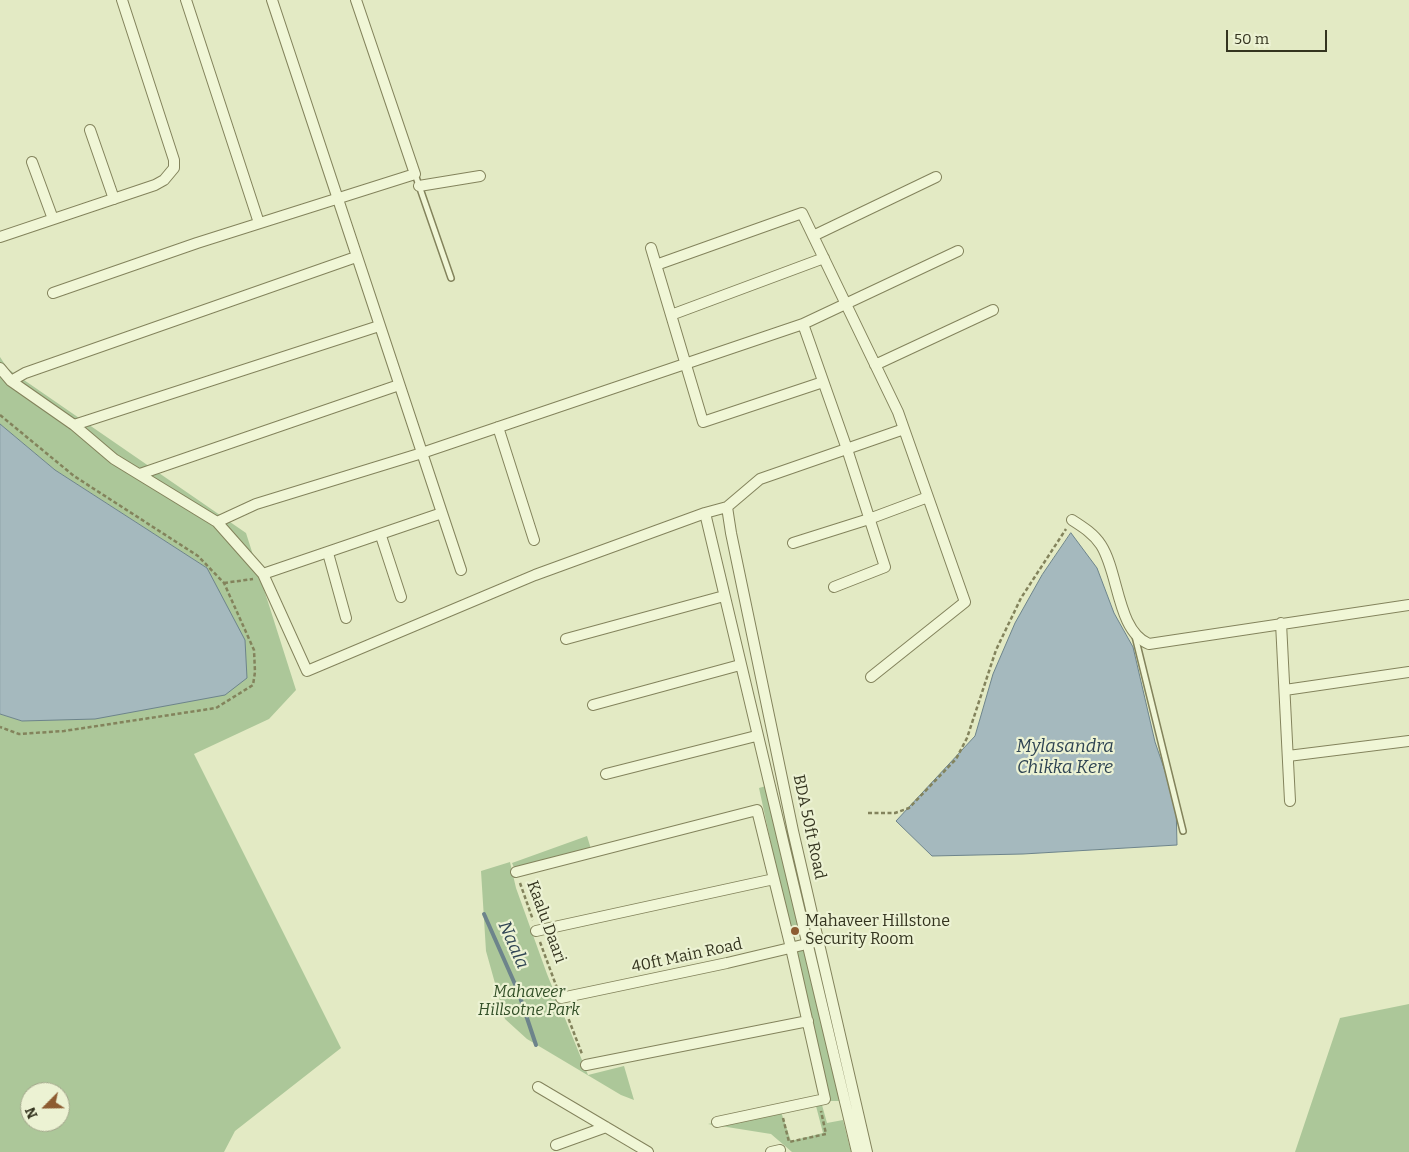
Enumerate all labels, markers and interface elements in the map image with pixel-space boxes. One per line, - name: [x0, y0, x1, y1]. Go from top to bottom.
- scale bar: [1229, 20, 1330, 52]
- text: 50 m: [1234, 30, 1269, 48]
- water label: Mylasandra Chikka Kere: [1016, 736, 1114, 779]
- street label: BDA 50ft Road: [789, 773, 829, 881]
- street label: Kaalu Daari: [522, 878, 570, 966]
- place label: Mahaveer Hillstone Security Room: [805, 912, 950, 950]
- water label: Naala: [493, 918, 533, 972]
- marker: Mahaveer Hillstone Security Room: [789, 925, 801, 937]
- street label: 40ft Main Road: [630, 935, 744, 977]
- park label: Mahaveer Hillsotne Park: [478, 983, 580, 1021]
- north arrow: [20, 1082, 70, 1132]
- text: N: [22, 1104, 42, 1121]

